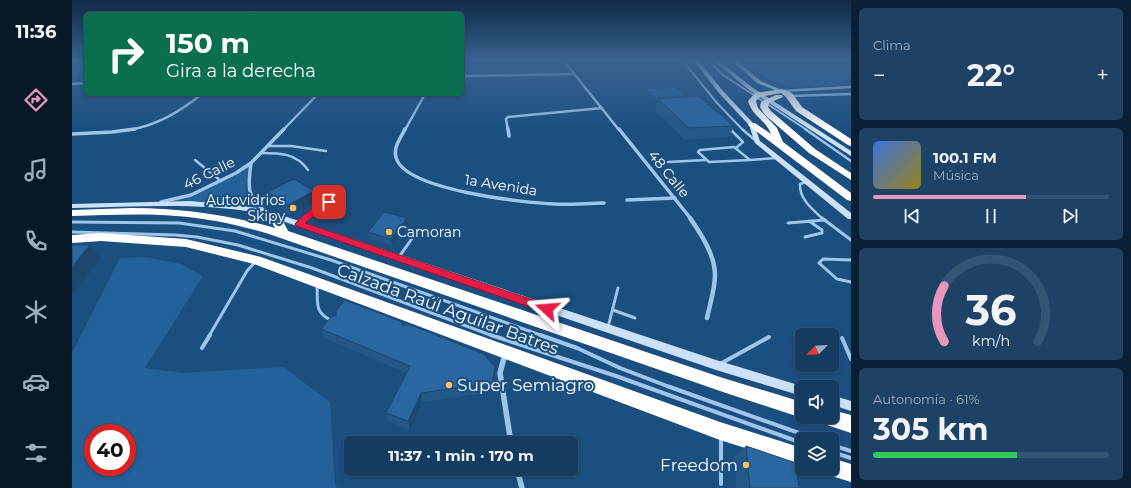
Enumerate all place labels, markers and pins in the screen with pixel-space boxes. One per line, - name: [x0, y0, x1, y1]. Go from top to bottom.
- pin: [312, 185, 346, 219]
- place label: Autovidrios Skipy: [206, 191, 285, 225]
- marker: Autovidrios Skipy: [288, 203, 298, 213]
- place label: Camoran: [397, 223, 461, 241]
- marker: Camoran: [384, 227, 394, 237]
- place label: Super Semiagro: [457, 375, 594, 395]
- marker: Super Semiagro: [444, 380, 454, 390]
- place label: Freedom: [660, 455, 738, 475]
- marker: Freedom: [741, 460, 751, 470]

